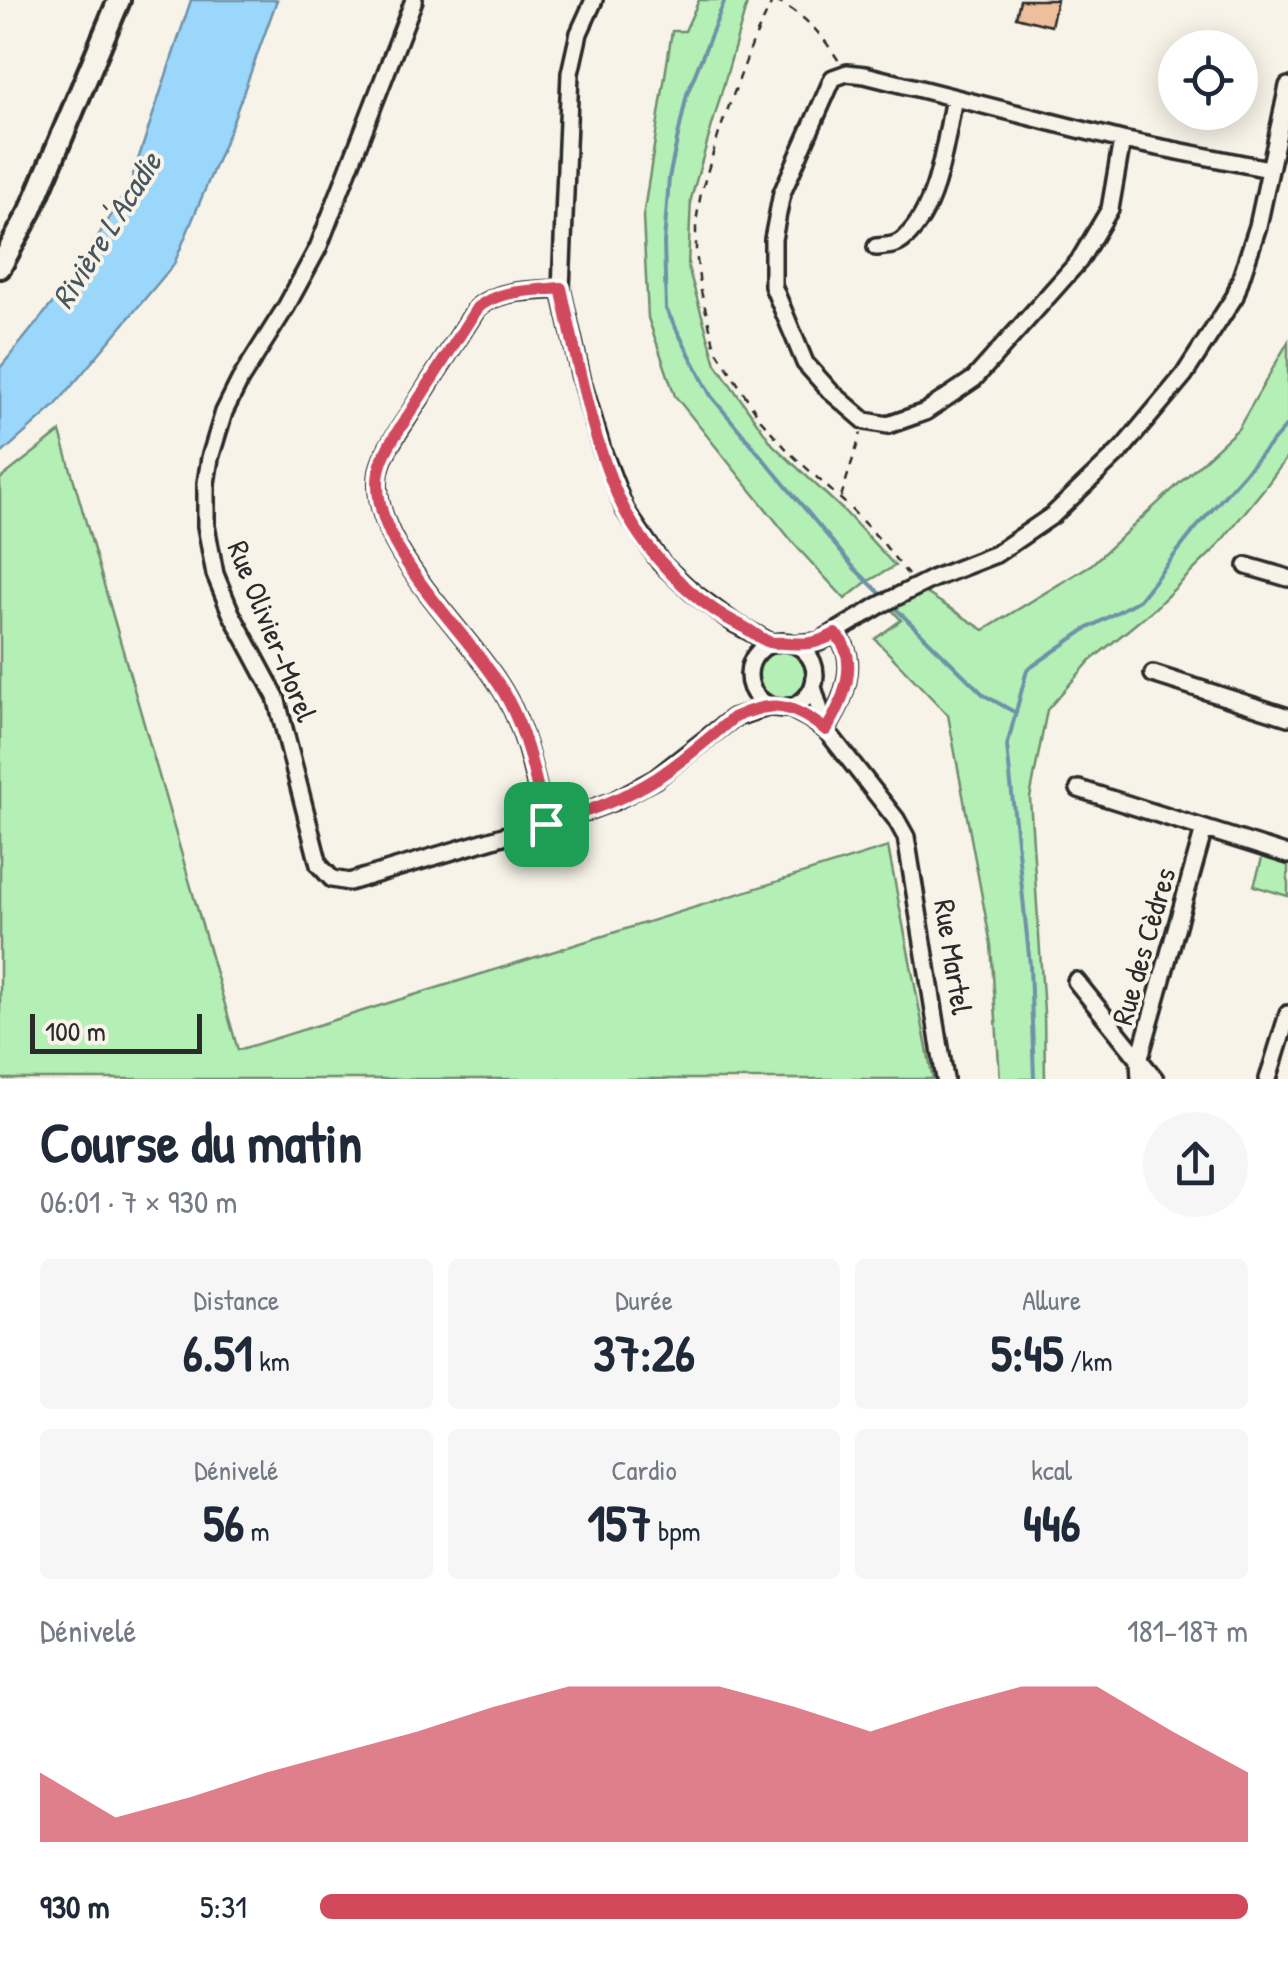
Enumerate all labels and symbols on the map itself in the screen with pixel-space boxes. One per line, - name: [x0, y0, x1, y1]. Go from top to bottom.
- water label: Rivière L'Acadie: [41, 143, 172, 316]
- street label: Rue Olivier-Morel: [219, 535, 327, 727]
- pin: [504, 782, 589, 867]
- street label: Rue des Cèdres: [1101, 863, 1185, 1029]
- street label: Rue Martel: [925, 897, 983, 1017]
- scale bar: [30, 1009, 202, 1054]

